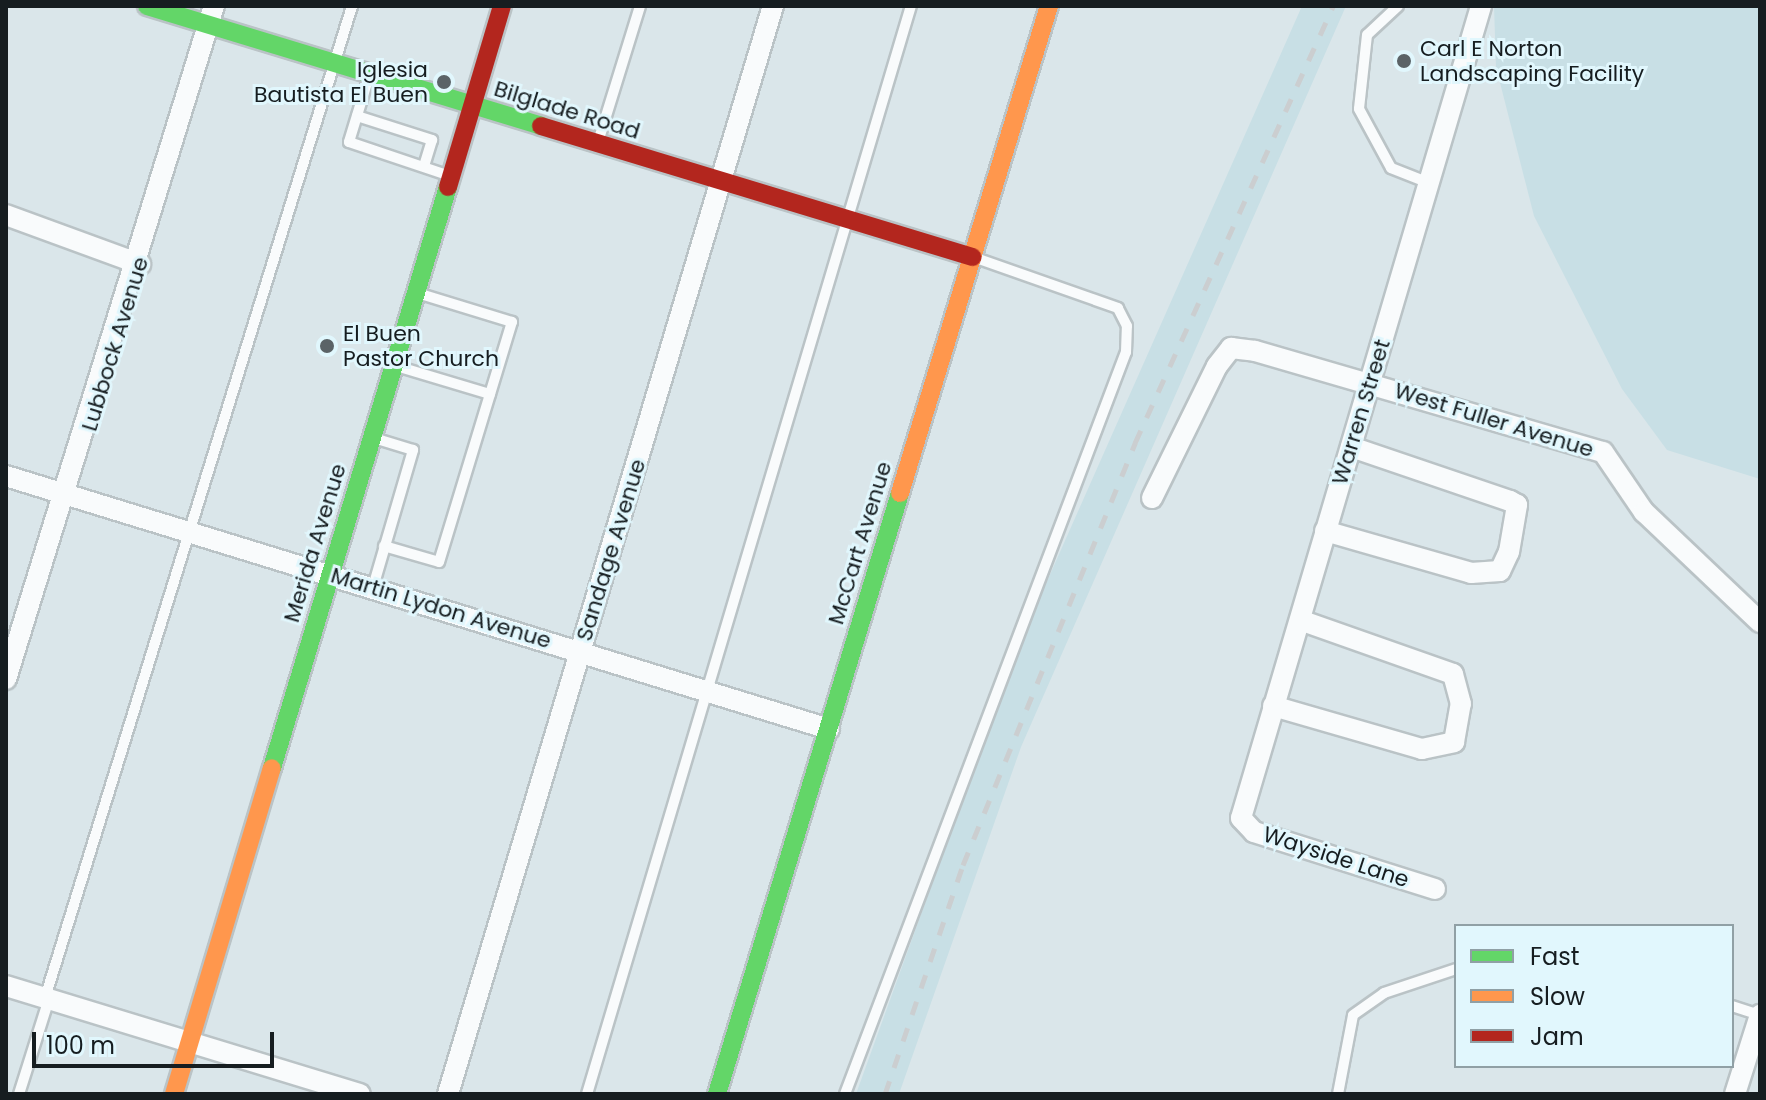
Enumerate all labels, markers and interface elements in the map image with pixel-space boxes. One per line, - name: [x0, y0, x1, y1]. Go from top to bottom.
- place label: Carl E Norton Landscaping Facility: [1420, 35, 1644, 86]
- marker: Carl E Norton Landscaping Facility: [1395, 52, 1413, 70]
- place label: Iglesia Bautista El Buen: [254, 56, 428, 108]
- marker: Iglesia Bautista El Buen: [435, 73, 453, 91]
- street label: Bilglade Road: [491, 75, 643, 145]
- street label: Lubbock Avenue: [76, 254, 154, 434]
- place label: El Buen Pastor Church: [343, 320, 499, 372]
- street label: Warren Street: [1326, 336, 1396, 488]
- marker: El Buen Pastor Church: [318, 337, 336, 355]
- street label: West Fuller Avenue: [1391, 377, 1597, 463]
- street label: Sandage Avenue: [571, 456, 651, 644]
- street label: McCart Avenue: [823, 458, 897, 628]
- street label: Merida Avenue: [278, 461, 352, 625]
- street label: Martin Lydon Avenue: [328, 562, 554, 654]
- street label: Wayside Lane: [1260, 821, 1412, 893]
- legend: [1454, 924, 1734, 1068]
- text: Fast: [1530, 940, 1580, 973]
- text: Slow: [1530, 980, 1585, 1013]
- scale bar: [36, 1016, 278, 1066]
- text: Jam: [1530, 1020, 1584, 1053]
- text: 100 m: [46, 1029, 115, 1062]

